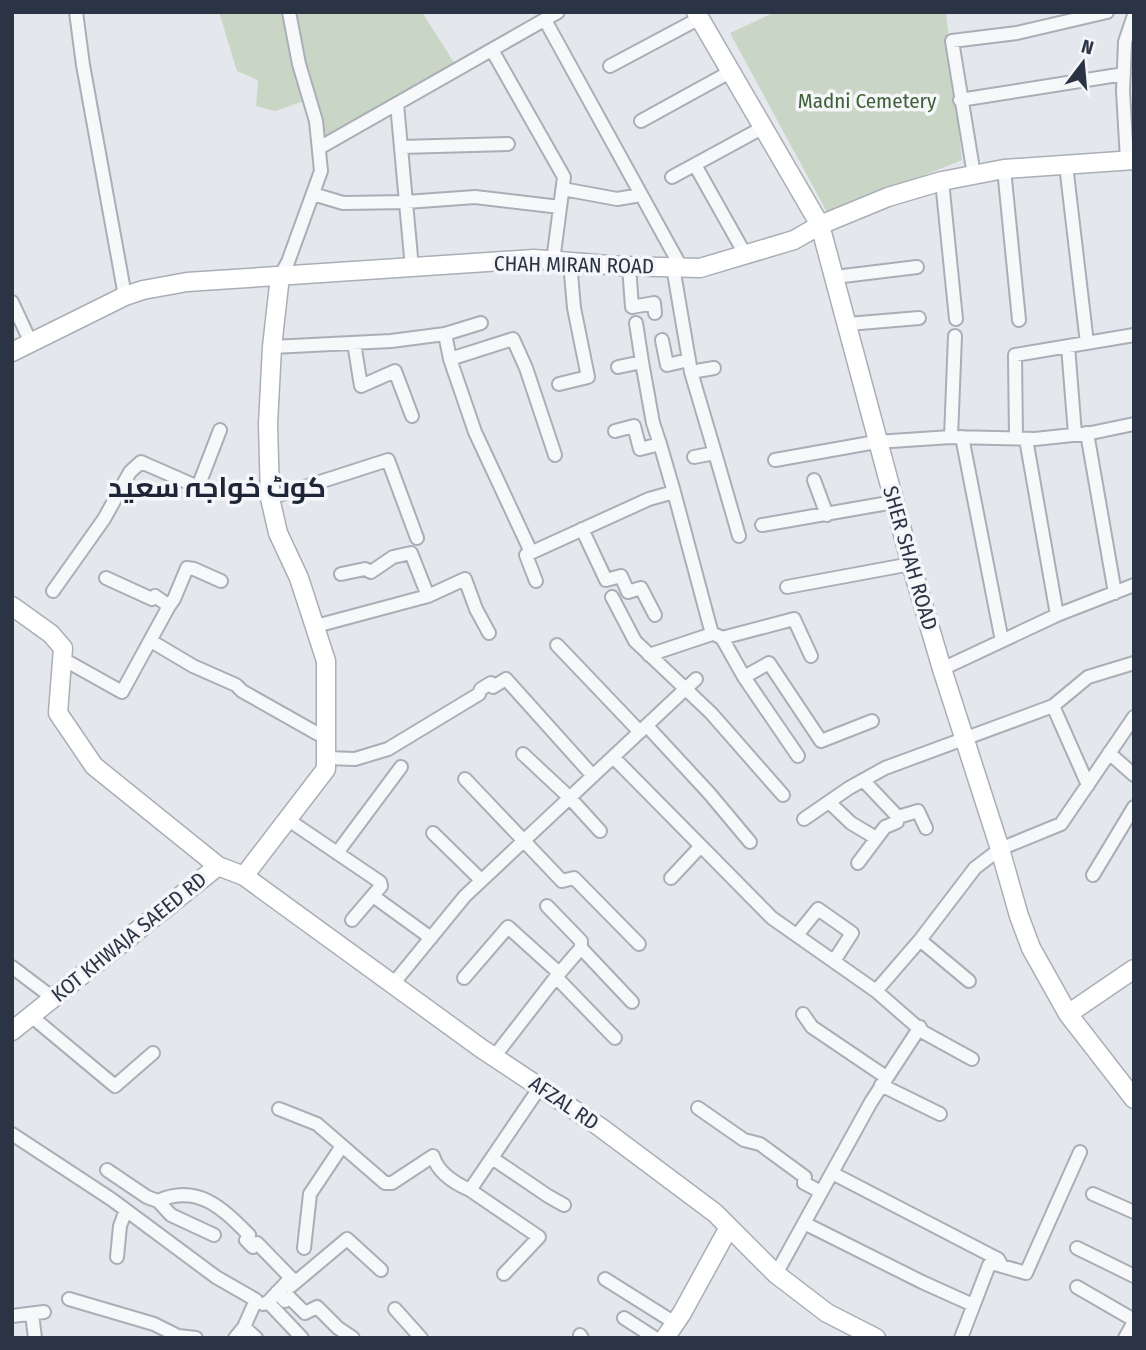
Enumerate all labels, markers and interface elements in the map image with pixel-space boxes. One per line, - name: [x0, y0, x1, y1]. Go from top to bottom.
- north arrow: [1048, 28, 1118, 98]
- text: N: [1079, 35, 1096, 60]
- park label: Madni Cemetery: [798, 88, 937, 114]
- street label: CHAH MIRAN ROAD: [494, 251, 654, 279]
- district label: کوٹ خواجہ سعید: [108, 471, 326, 504]
- street label: SHER SHAH ROAD: [877, 483, 943, 633]
- street label: KOT KHWAJA SAEED RD: [46, 866, 212, 1008]
- street label: AFZAL RD: [524, 1070, 604, 1136]

